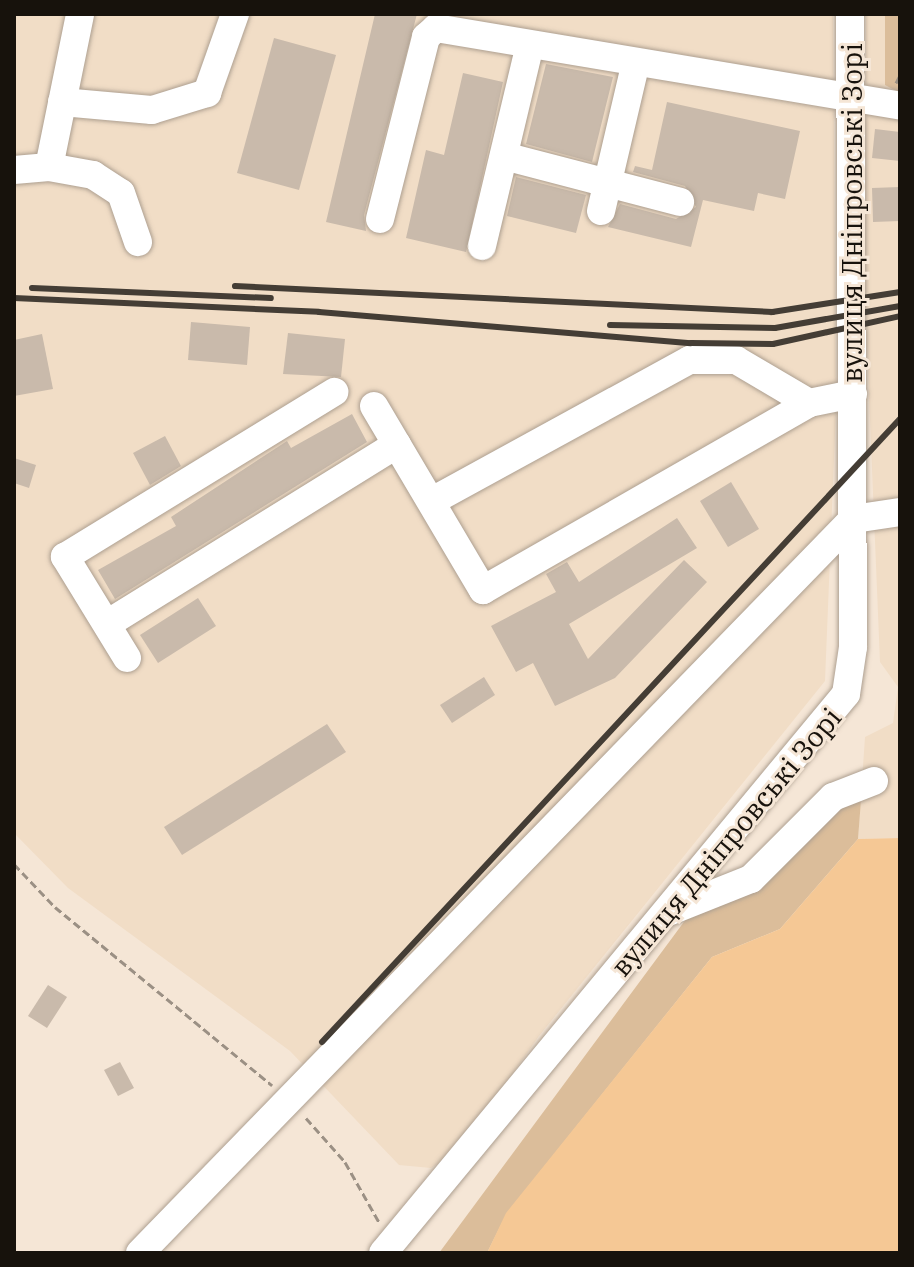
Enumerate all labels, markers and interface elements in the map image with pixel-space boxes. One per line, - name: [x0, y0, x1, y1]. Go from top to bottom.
- street label: вулиця Дніпровські Зорі: [835, 43, 869, 383]
- street label: вулиця Дніпровські Зорі: [604, 701, 848, 983]

